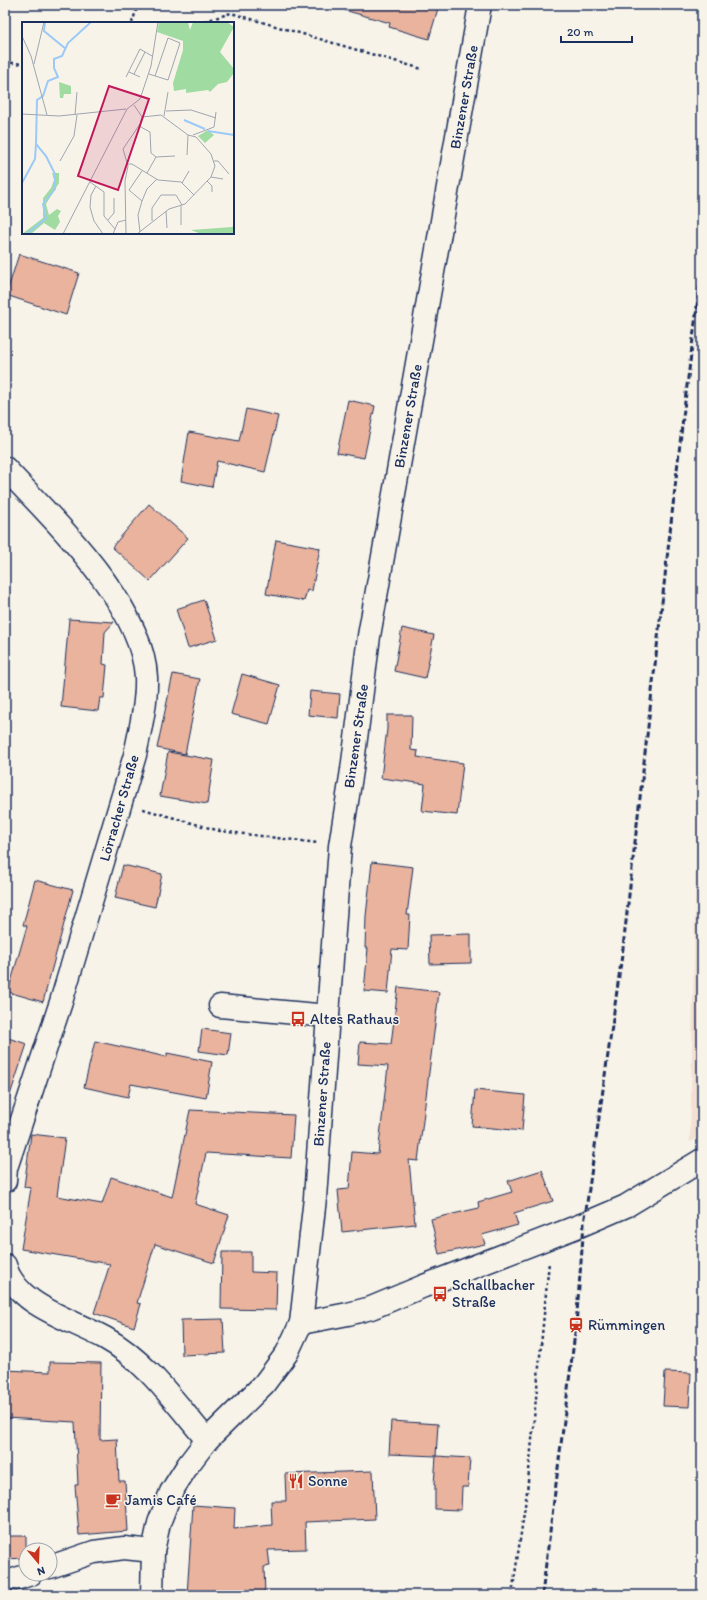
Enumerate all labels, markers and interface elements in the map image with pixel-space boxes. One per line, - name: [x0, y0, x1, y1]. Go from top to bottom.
- scale bar: [561, 18, 632, 44]
- inset map: [22, 22, 234, 234]
- text: 20 m: [567, 25, 594, 39]
- street label: Binzener Straße: [446, 44, 482, 150]
- street label: Binzener Straße: [390, 363, 426, 469]
- street label: Binzener Straße: [340, 683, 372, 789]
- street label: Lörracher Straße: [95, 753, 143, 863]
- bus stop icon: Altes Rathaus: [289, 1010, 307, 1028]
- place label: Altes Rathaus: [310, 1010, 400, 1028]
- street label: Binzener Straße: [309, 1041, 335, 1147]
- place label: Schallbacher Straße: [452, 1276, 535, 1311]
- bus stop icon: Schallbacher Straße: [431, 1285, 449, 1303]
- station icon: Rümmingen: [567, 1316, 585, 1334]
- place label: Rümmingen: [588, 1316, 665, 1334]
- restaurant icon: Sonne: [287, 1472, 305, 1490]
- place label: Sonne: [308, 1472, 348, 1490]
- cafe icon: Jamis Café: [104, 1491, 122, 1509]
- place label: Jamis Café: [125, 1491, 197, 1509]
- north arrow: [18, 1542, 58, 1582]
- text: N: [35, 1564, 47, 1578]

